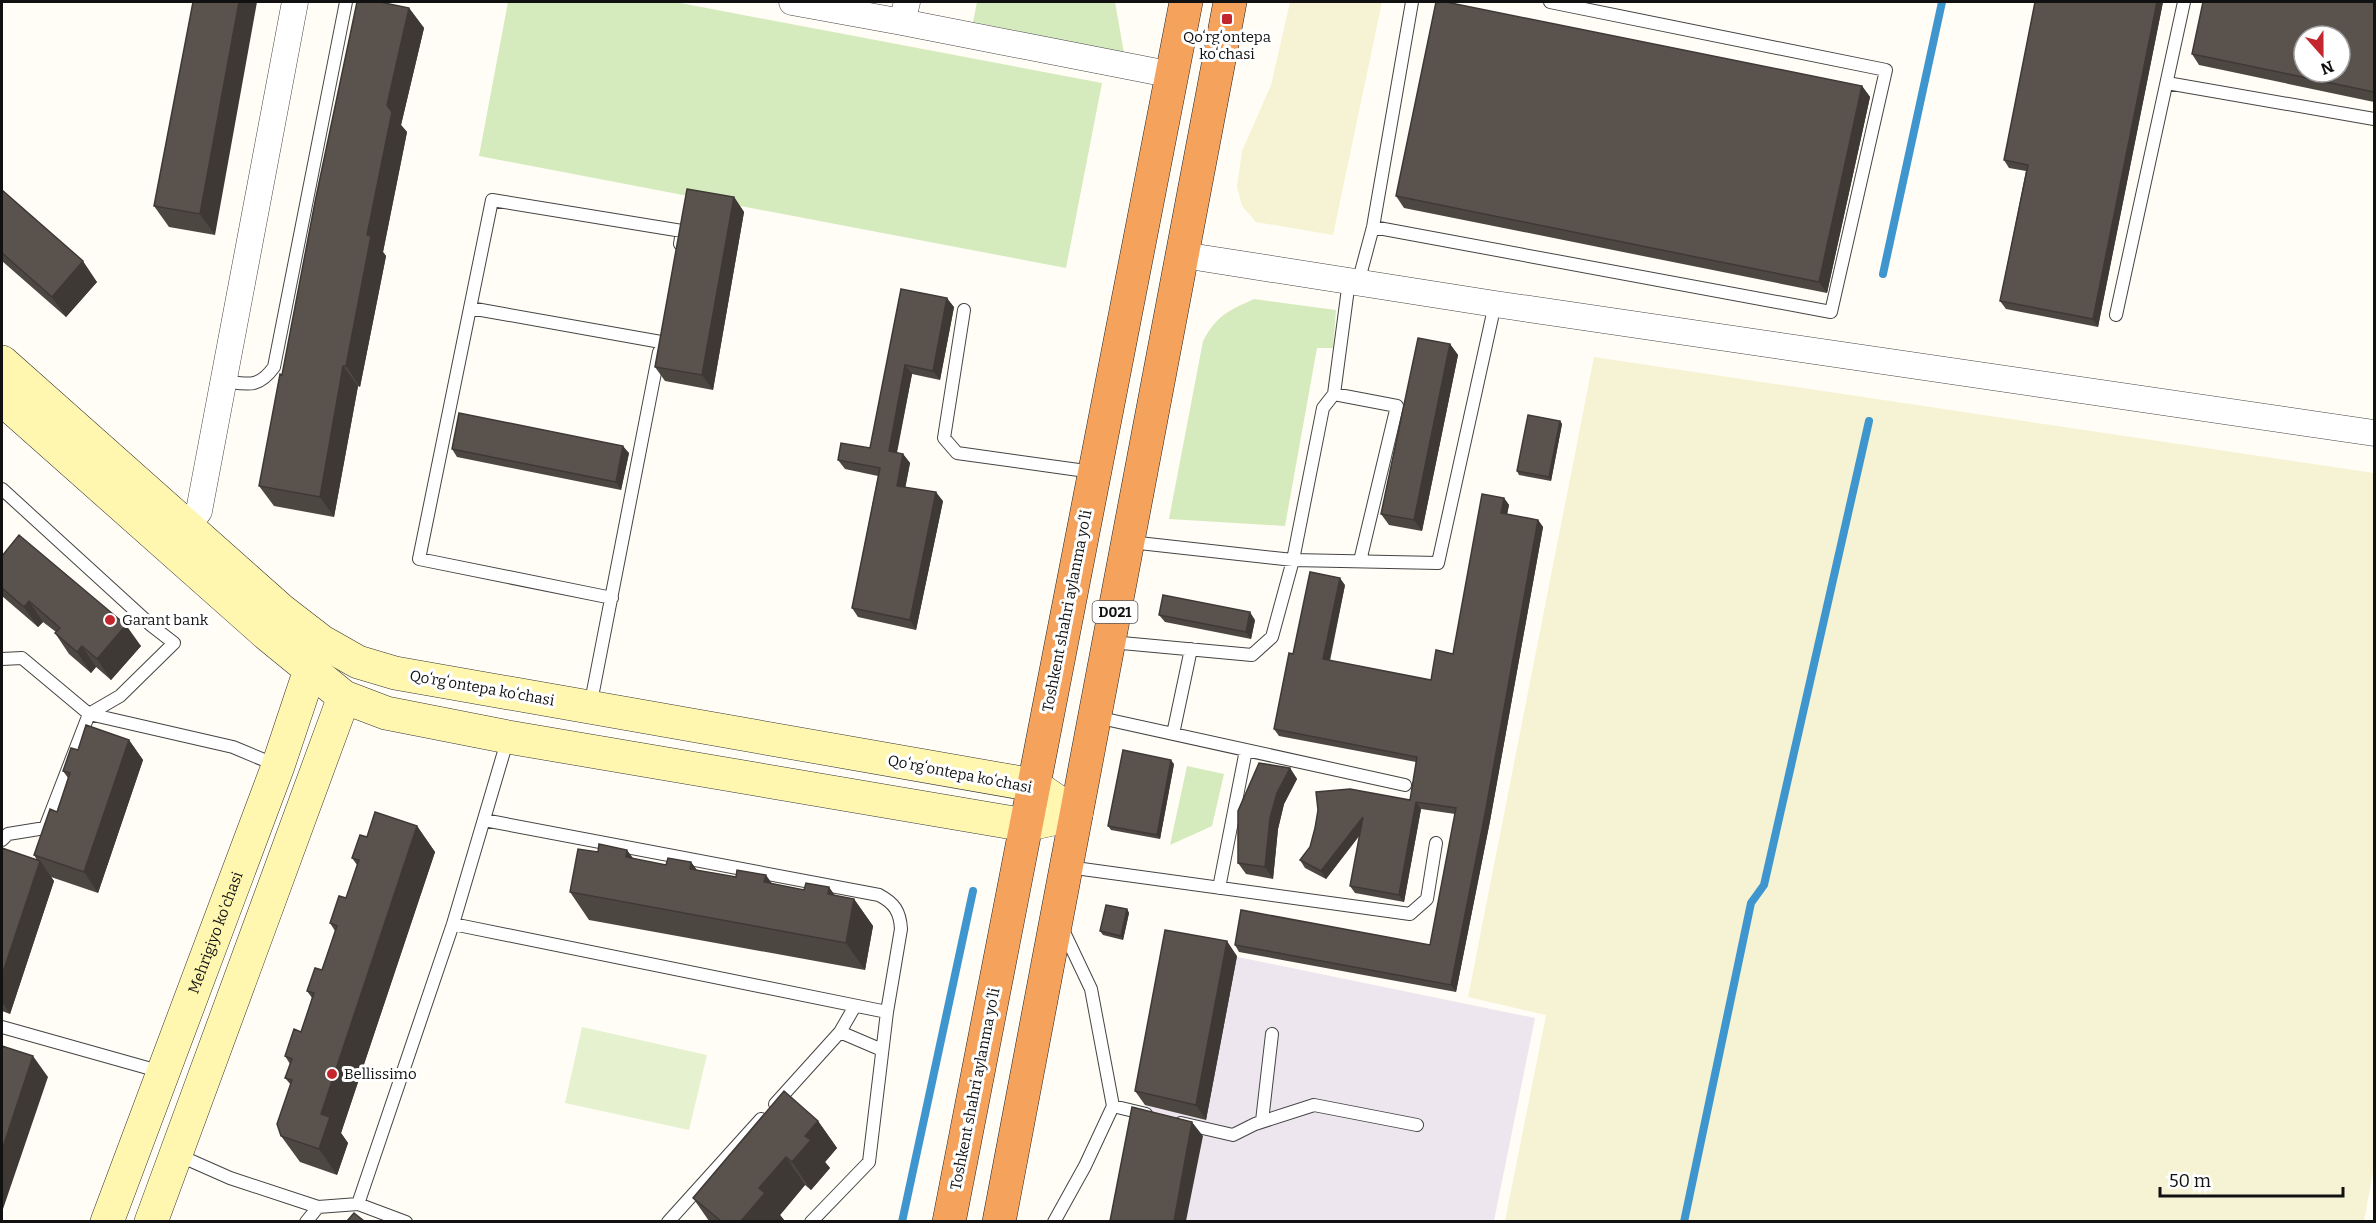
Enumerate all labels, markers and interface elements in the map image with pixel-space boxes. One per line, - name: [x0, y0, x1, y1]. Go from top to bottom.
- marker: Qoʻrgʻontepa koʻchasi: [1220, 12, 1234, 26]
- north arrow: [2292, 24, 2352, 84]
- place label: Qoʻrgʻontepa koʻchasi: [1183, 28, 1271, 63]
- text: N: [2318, 56, 2336, 79]
- street label: Toshkent shahri aylanma yoʻli: [1039, 508, 1096, 714]
- road number: D021: [1092, 601, 1138, 623]
- place label: Garant bank: [122, 611, 209, 629]
- marker: Garant bank: [103, 613, 117, 627]
- street label: Qoʻrgʻontepa koʻchasi: [408, 666, 556, 710]
- street label: Qoʻrgʻontepa koʻchasi: [886, 751, 1034, 797]
- street label: Mehrigiyo ko'chasi: [184, 869, 247, 996]
- street label: Toshkent shahri aylanma yoʻli: [947, 986, 1004, 1192]
- place label: Bellissimo: [344, 1065, 417, 1083]
- marker: Bellissimo: [325, 1067, 339, 1081]
- scale bar: [2160, 1160, 2343, 1198]
- text: 50 m: [2169, 1170, 2211, 1192]

